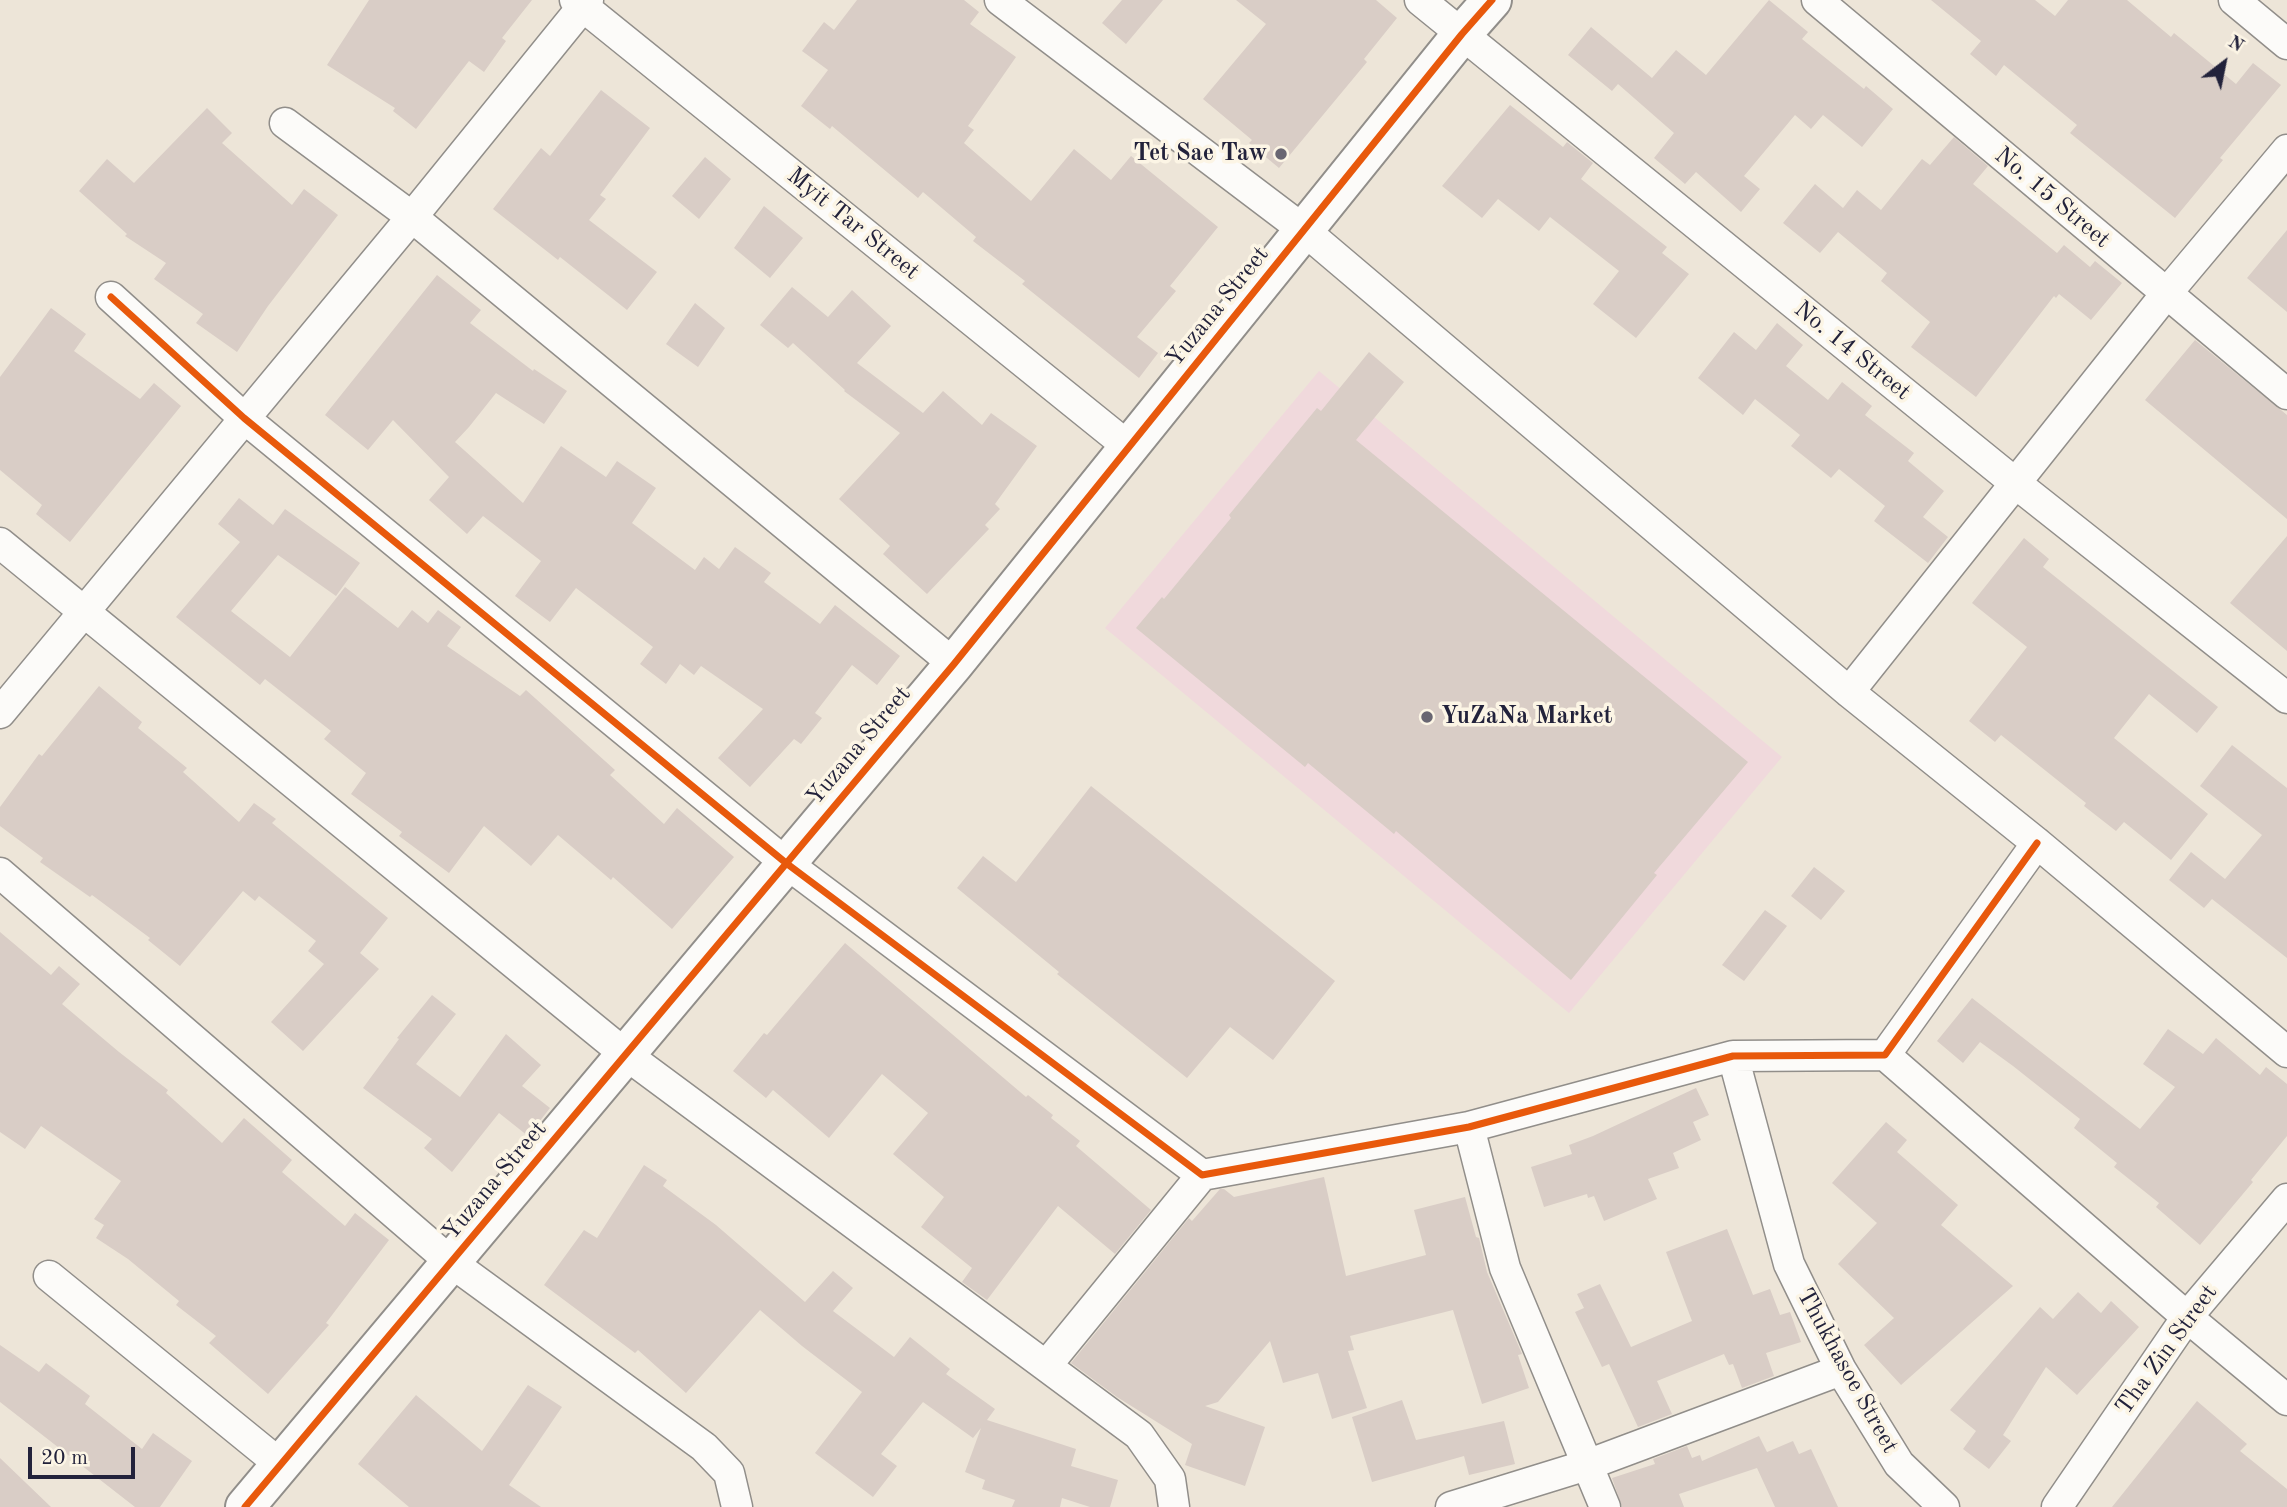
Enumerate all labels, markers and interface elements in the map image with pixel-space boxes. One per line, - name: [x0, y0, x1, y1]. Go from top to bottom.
- north arrow: [2189, 28, 2259, 98]
- text: N: [2224, 33, 2247, 57]
- place label: Tet Sae Taw: [1133, 140, 1267, 168]
- street label: No. 15 Street: [1988, 141, 2116, 255]
- marker: Tet Sae Taw: [1273, 146, 1289, 162]
- street label: Myit Tar Street: [781, 162, 925, 286]
- street label: Yuzana Street: [1161, 241, 1275, 373]
- street label: No. 14 Street: [1788, 295, 1916, 407]
- street label: Yuzana Street: [801, 680, 917, 812]
- place label: YuZaNa Market: [1441, 703, 1613, 731]
- marker: YuZaNa Market: [1419, 709, 1435, 725]
- street label: Yuzana Street: [437, 1115, 553, 1247]
- street label: Tha Zin Street: [2110, 1279, 2224, 1421]
- street label: Thukhasoe Street: [1790, 1284, 1904, 1458]
- scale bar: [32, 1434, 138, 1478]
- text: 20 m: [41, 1448, 88, 1469]

